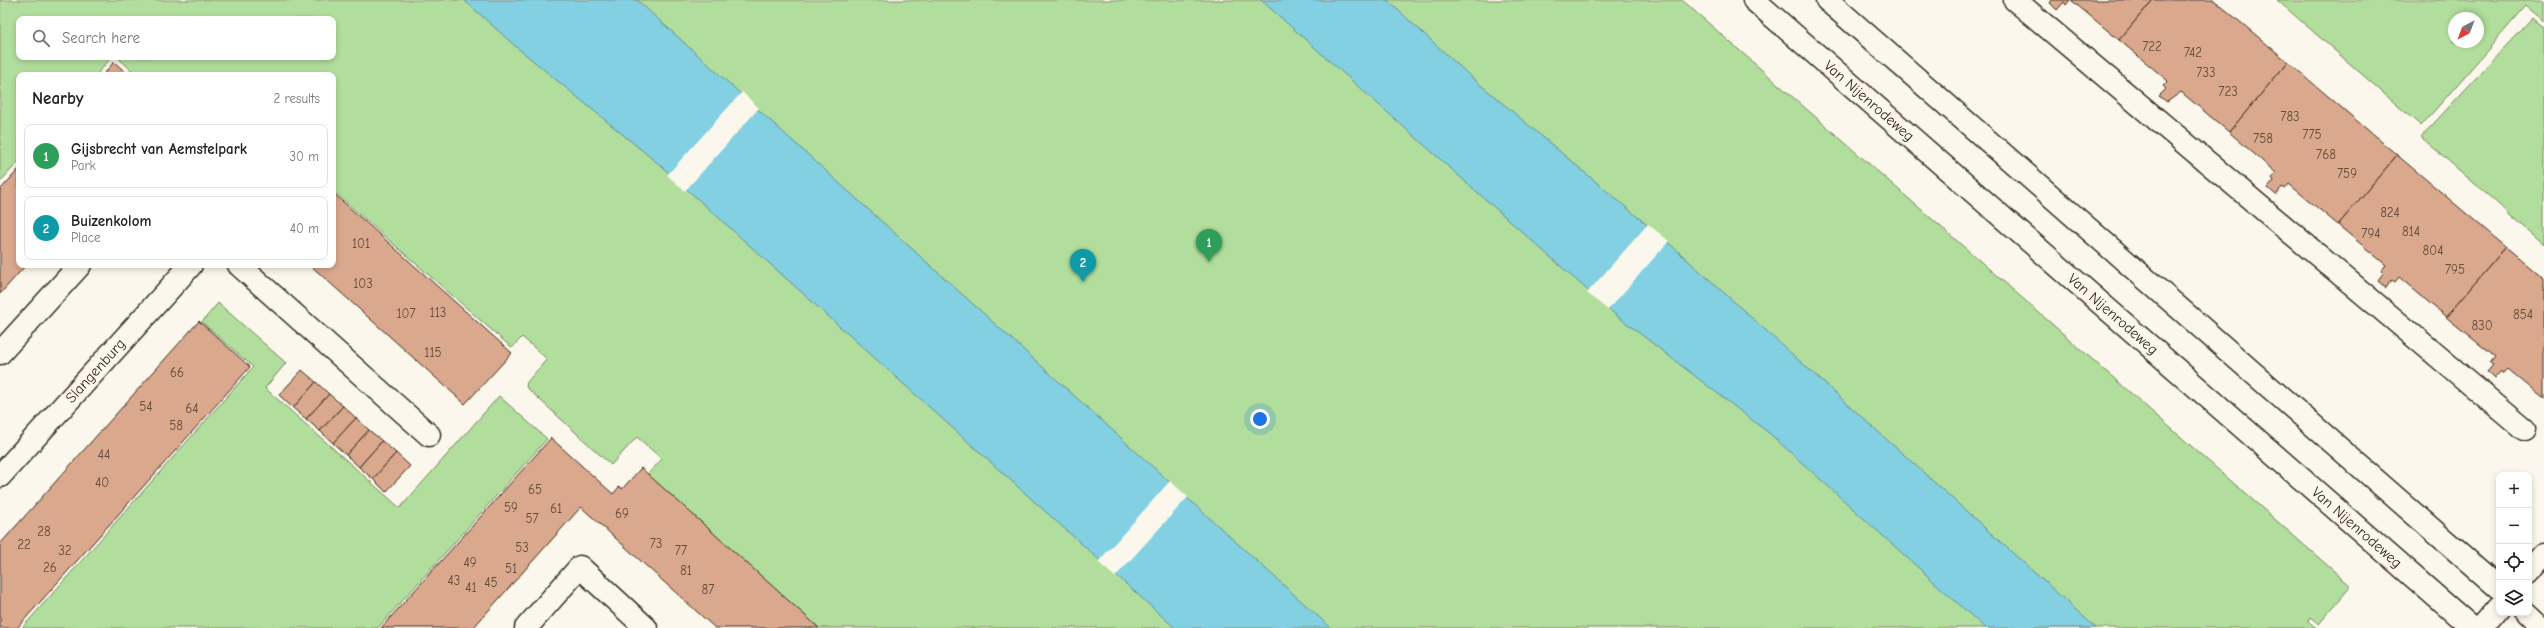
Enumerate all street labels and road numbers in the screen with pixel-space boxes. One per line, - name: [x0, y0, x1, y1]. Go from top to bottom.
- street label: Van Nijenrodeweg: [1820, 56, 1918, 145]
- street label: Van Nijenrodeweg: [2064, 270, 2162, 358]
- street label: Slangenburg: [62, 335, 129, 407]
- street label: Van Nijenrodeweg: [2308, 483, 2406, 572]

